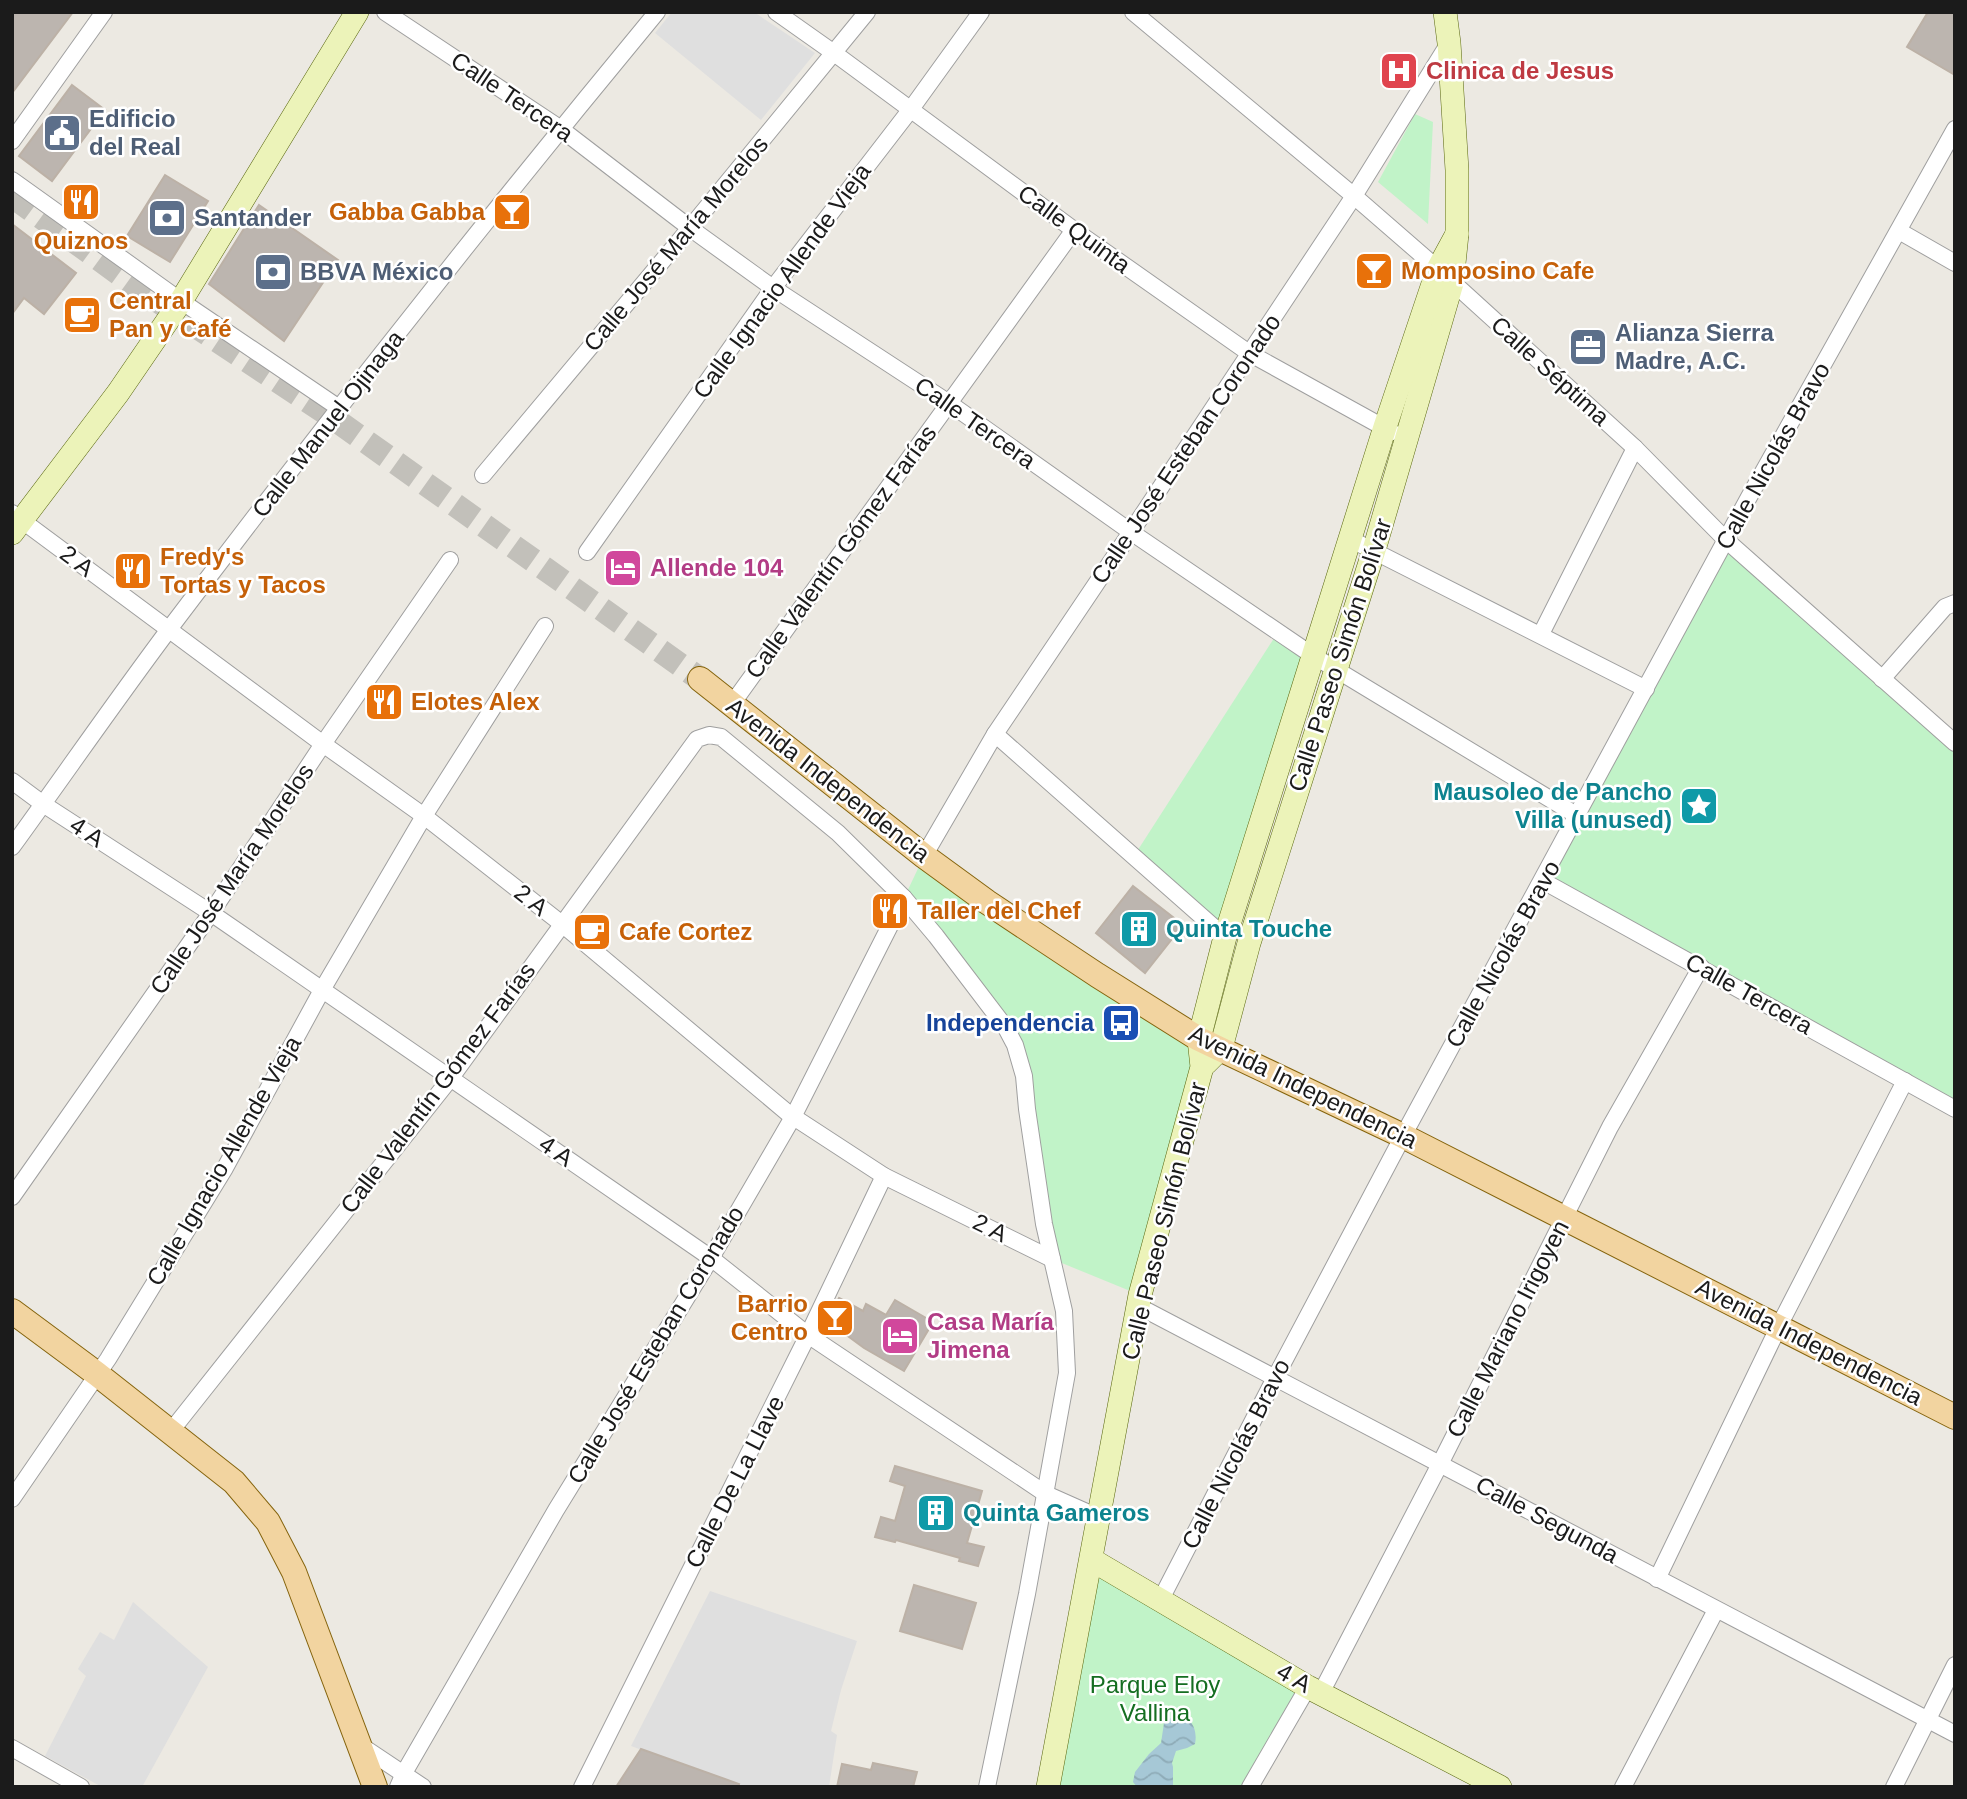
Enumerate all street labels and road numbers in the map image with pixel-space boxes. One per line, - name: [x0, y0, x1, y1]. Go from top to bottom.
- street label: Calle Tercera: [446, 46, 579, 148]
- street label: Calle José María Morelos: [578, 131, 773, 357]
- street label: Calle Ignacio Allende Vieja: [687, 157, 876, 403]
- street label: Calle Quinta: [1013, 179, 1136, 279]
- street label: Calle José Esteban Coronado: [1085, 309, 1286, 588]
- street label: Calle Séptima: [1486, 311, 1615, 431]
- street label: Calle Manuel Ojinaga: [246, 324, 409, 522]
- street label: Calle Nicolás Bravo: [1710, 358, 1835, 554]
- street label: Calle Tercera: [910, 371, 1041, 474]
- street label: Calle Valentín Gómez Farías: [740, 420, 942, 684]
- street label: Calle Paseo Simón Bolívar: [1283, 515, 1396, 795]
- street label: 2 A: [55, 539, 99, 582]
- street label: Avenida Independencia: [721, 692, 936, 868]
- street label: Calle José María Morelos: [144, 758, 319, 999]
- street label: 4 A: [65, 811, 109, 852]
- street label: Calle Nicolás Bravo: [1440, 856, 1565, 1052]
- street label: 2 A: [509, 878, 553, 921]
- street label: Calle Tercera: [1681, 948, 1818, 1040]
- street label: Calle Valentín Gómez Farías: [335, 957, 541, 1218]
- street label: Avenida Independencia: [1185, 1020, 1422, 1154]
- street label: Calle Ignacio Allende Vieja: [141, 1031, 307, 1290]
- street label: Calle Paseo Simón Bolívar: [1116, 1079, 1211, 1363]
- street label: 4 A: [534, 1130, 578, 1171]
- street label: Calle José Esteban Coronado: [562, 1201, 749, 1488]
- street label: 2 A: [969, 1208, 1012, 1247]
- street label: Calle Mariano Irigoyen: [1441, 1216, 1574, 1442]
- street label: Avenida Independencia: [1692, 1273, 1928, 1411]
- street label: Calle Nicolás Bravo: [1176, 1354, 1295, 1553]
- street label: Calle De La Llave: [680, 1391, 790, 1572]
- street label: Calle Segunda: [1471, 1471, 1624, 1569]
- street label: 4 A: [1272, 1657, 1316, 1698]

